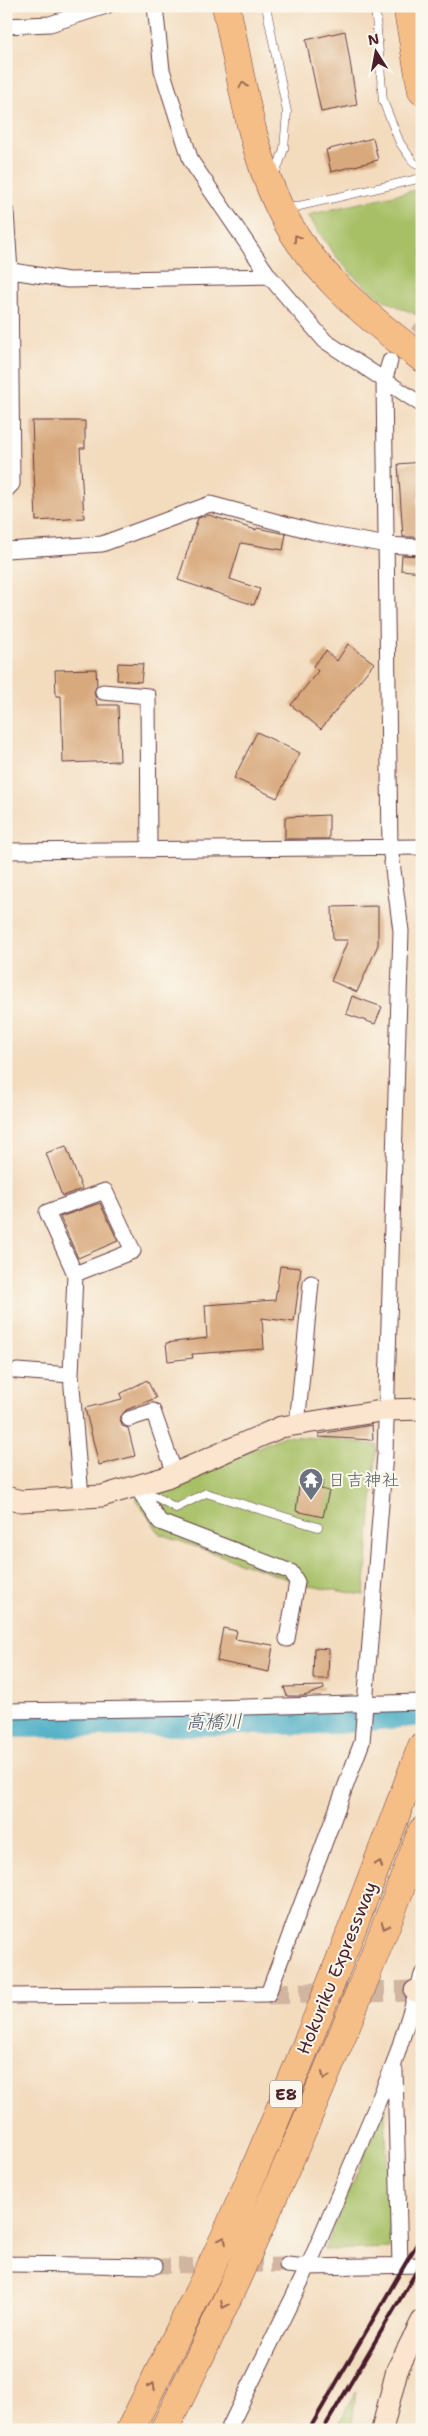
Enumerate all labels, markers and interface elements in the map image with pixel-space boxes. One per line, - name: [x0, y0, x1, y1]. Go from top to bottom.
- north arrow: [350, 28, 400, 78]
- text: N: [366, 29, 381, 49]
- one-way arrow: [239, 81, 249, 90]
- one-way arrow: [294, 234, 303, 243]
- temple icon: 日吉神社: [298, 1467, 324, 1501]
- place label: 日吉神社: [328, 1468, 400, 1492]
- water label: 高橋川: [185, 1709, 243, 1734]
- one-way arrow: [373, 1860, 383, 1868]
- street label: Hokuriku Expressway: [291, 1878, 383, 2058]
- one-way arrow: [381, 1921, 391, 1929]
- one-way arrow: [321, 2072, 331, 2080]
- road number: E8: [270, 2080, 302, 2108]
- one-way arrow: [216, 2236, 227, 2245]
- one-way arrow: [220, 2300, 231, 2309]
- one-way arrow: [146, 2382, 156, 2391]

